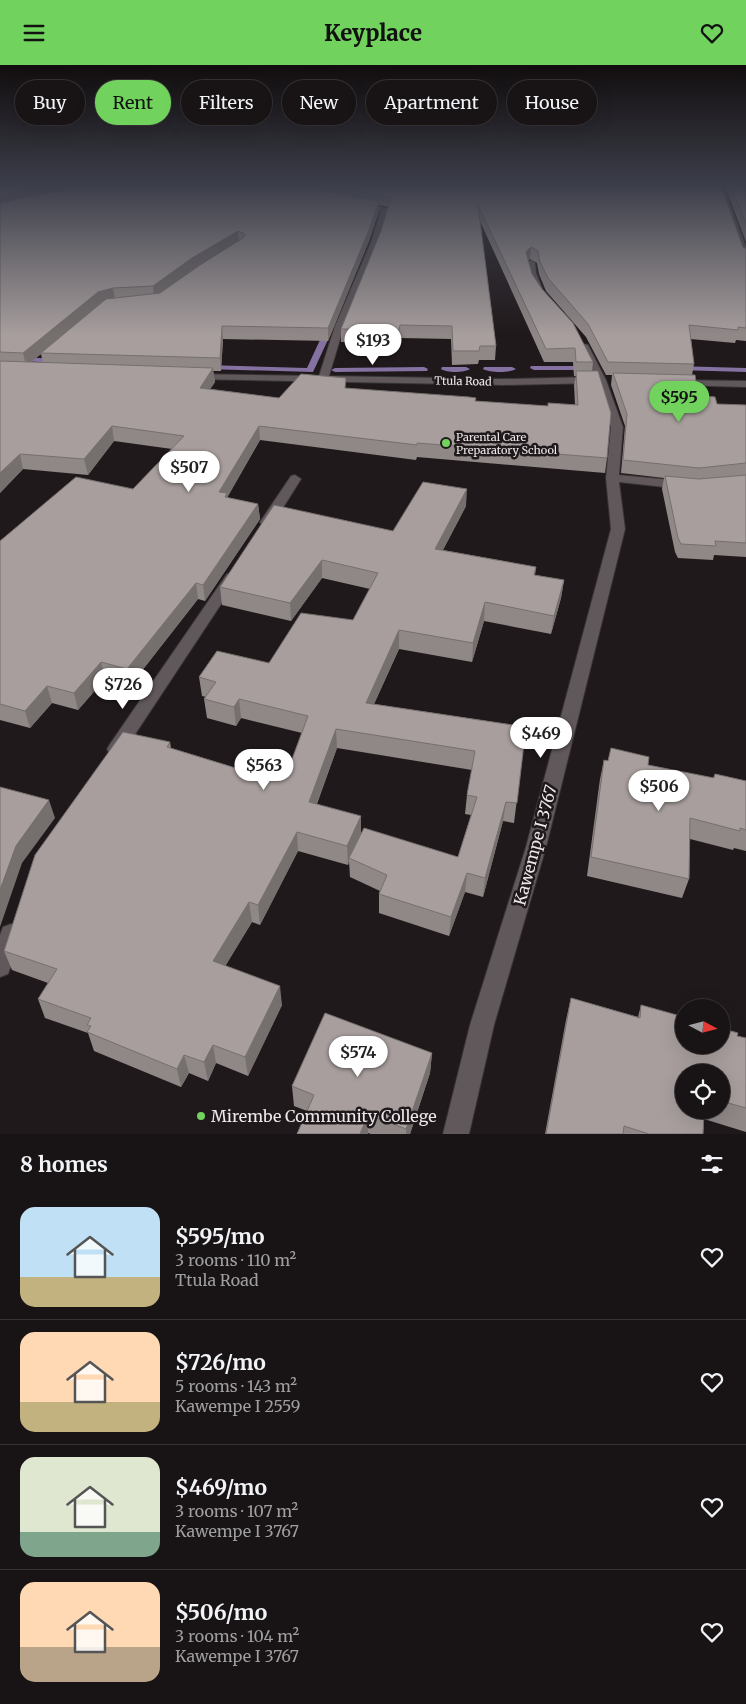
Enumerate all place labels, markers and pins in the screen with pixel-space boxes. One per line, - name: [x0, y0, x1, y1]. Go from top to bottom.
- pin: $193: [343, 323, 403, 366]
- pin: $595: [649, 381, 709, 423]
- place label: Parental Care Preparatory School: [456, 430, 558, 457]
- marker: Parental Care Preparatory School: [440, 437, 452, 449]
- pin: $507: [159, 451, 219, 493]
- pin: $726: [93, 667, 153, 710]
- pin: $469: [511, 717, 571, 759]
- pin: $563: [234, 749, 294, 791]
- pin: $506: [629, 769, 689, 812]
- pin: $574: [328, 1035, 388, 1078]
- place label: Mirembe Community College: [211, 1106, 437, 1126]
- marker: Mirembe Community College: [195, 1110, 207, 1122]

